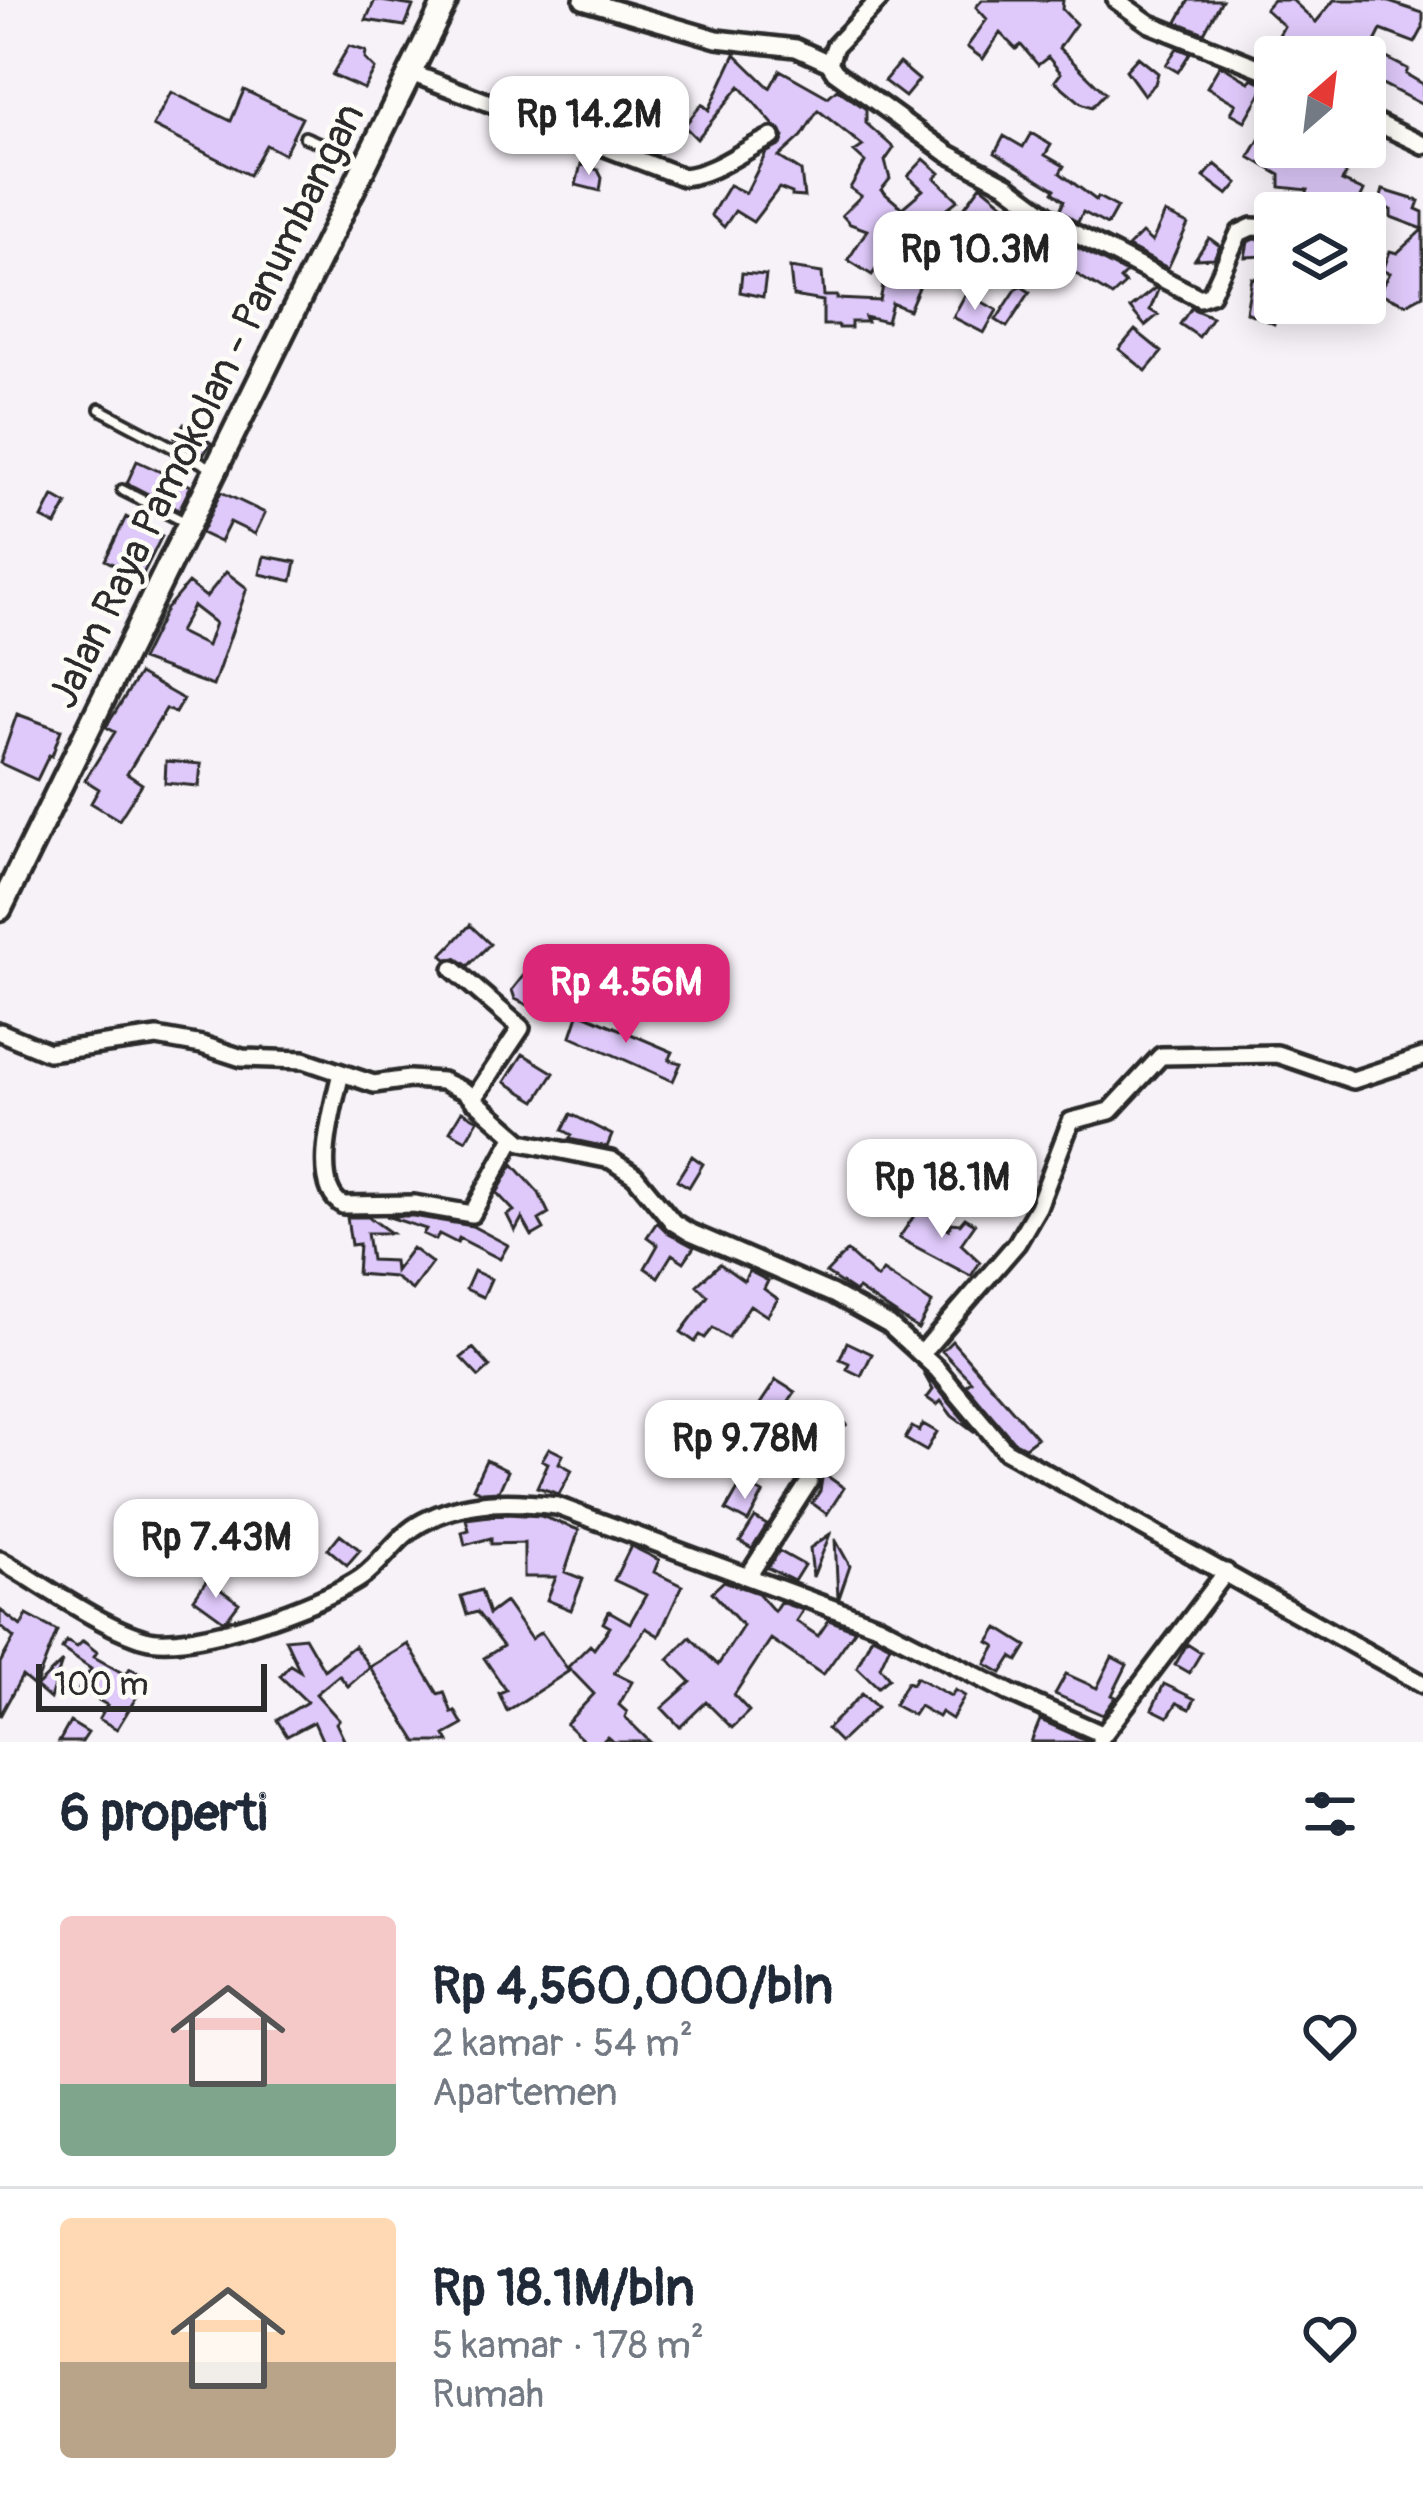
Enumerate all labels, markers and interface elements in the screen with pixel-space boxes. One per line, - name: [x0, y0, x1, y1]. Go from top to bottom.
- north arrow: [1254, 36, 1386, 168]
- map controls: [1254, 36, 1386, 324]
- pin: Rp 14.2M: [465, 76, 713, 178]
- text: Rp 14.2M: [516, 90, 662, 139]
- street label: Jalan Raya Pamokolan - Panumbangan: [37, 95, 376, 717]
- button: layers: [1254, 192, 1386, 324]
- pin: Rp 10.3M: [851, 211, 1099, 313]
- text: Rp 10.3M: [900, 225, 1050, 274]
- pin: Rp 4.56M: [502, 944, 750, 1046]
- text: Rp 4.56M: [550, 958, 702, 1007]
- pin: Rp 18.1M: [818, 1139, 1066, 1241]
- text: Rp 18.1M: [874, 1153, 1010, 1202]
- pin: Rp 9.78M: [621, 1400, 869, 1502]
- text: Rp 9.78M: [672, 1414, 818, 1463]
- pin: Rp 7.43M: [92, 1499, 340, 1601]
- text: Rp 7.43M: [140, 1513, 292, 1562]
- scale bar: [36, 1658, 267, 1711]
- text: 100 m: [54, 1664, 148, 1705]
- icon: filters: [1297, 1781, 1363, 1847]
- text: 6 properti: [60, 1782, 267, 1846]
- text: Rp 4,560,000/bln: [432, 1955, 833, 2019]
- icon: home: [156, 1964, 300, 2108]
- icon: heart: [1297, 2003, 1363, 2069]
- text: 2 kamar · 54 m²: [432, 2019, 693, 2068]
- text: Apartemen: [432, 2068, 617, 2117]
- text: Rp 18.1M/bln: [432, 2257, 695, 2321]
- icon: home: [156, 2266, 300, 2410]
- icon: heart: [1297, 2305, 1363, 2371]
- text: 5 kamar · 178 m²: [432, 2321, 704, 2370]
- text: Rumah: [432, 2370, 544, 2419]

